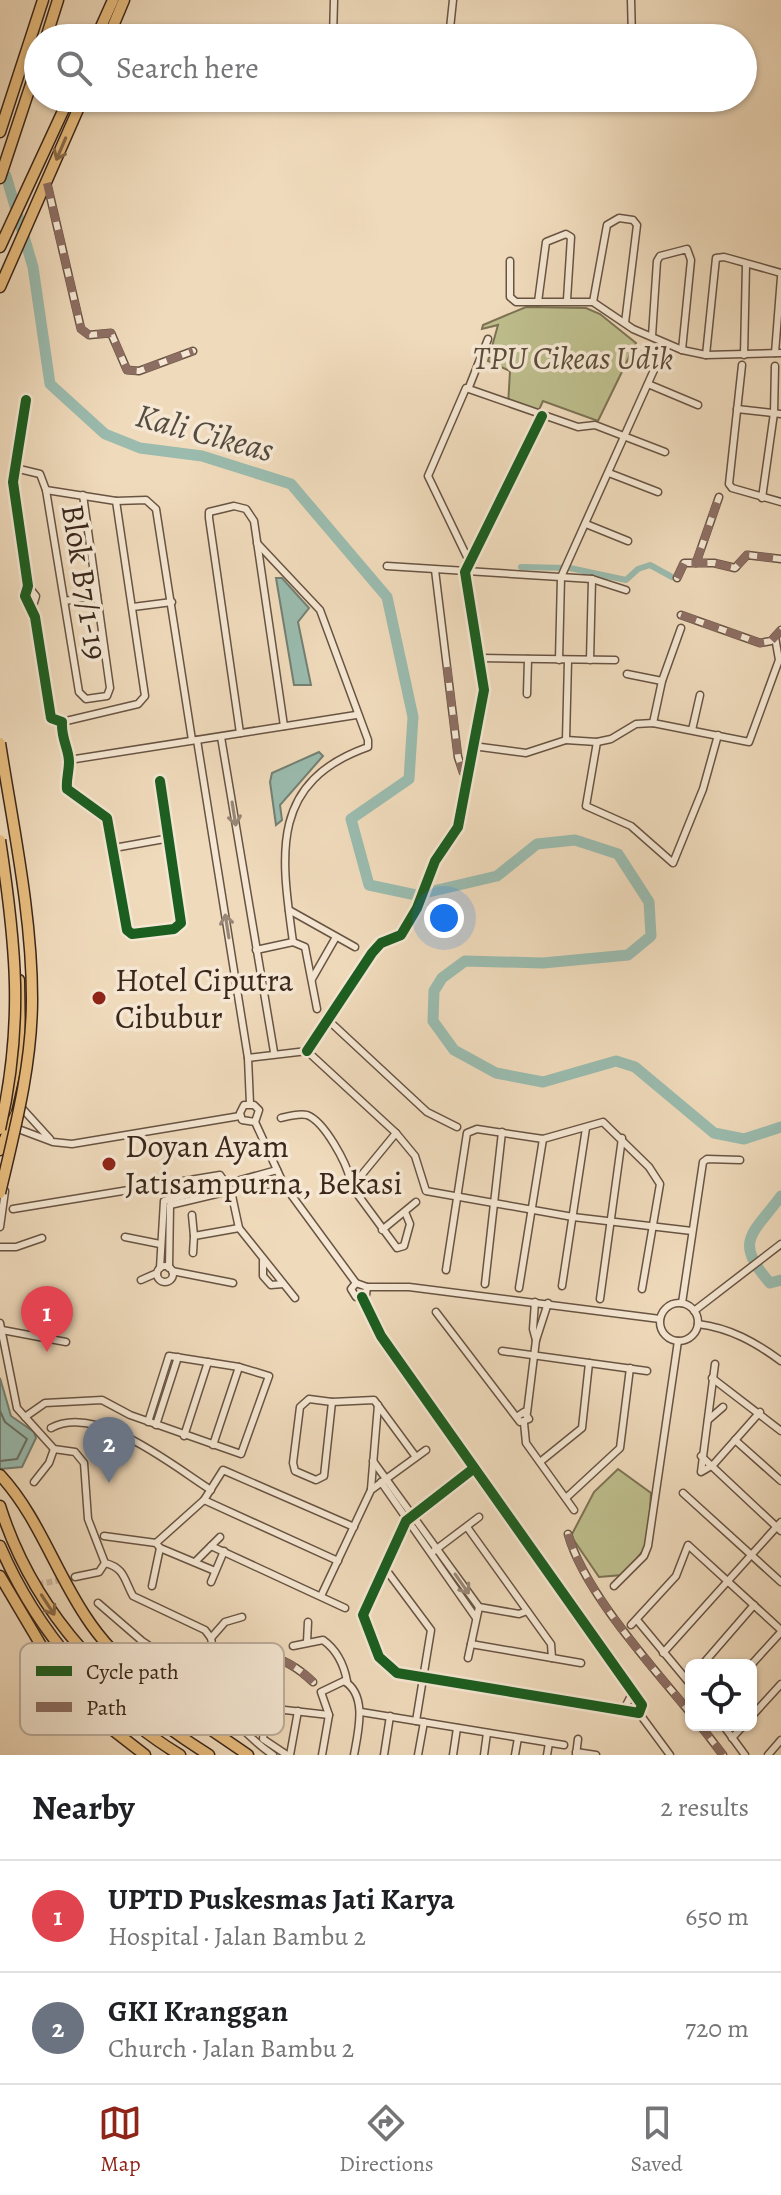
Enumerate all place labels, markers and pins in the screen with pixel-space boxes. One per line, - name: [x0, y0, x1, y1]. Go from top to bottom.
- place label: Hotel Ciputra Cibubur: [115, 958, 294, 1039]
- marker: Hotel Ciputra Cibubur: [90, 989, 108, 1007]
- place label: Doyan Ayam Jatisampurna, Bekasi: [125, 1124, 403, 1205]
- marker: Doyan Ayam Jatisampurna, Bekasi: [100, 1155, 118, 1173]
- pin: 1: [21, 1286, 73, 1352]
- pin: 2: [83, 1417, 135, 1483]

